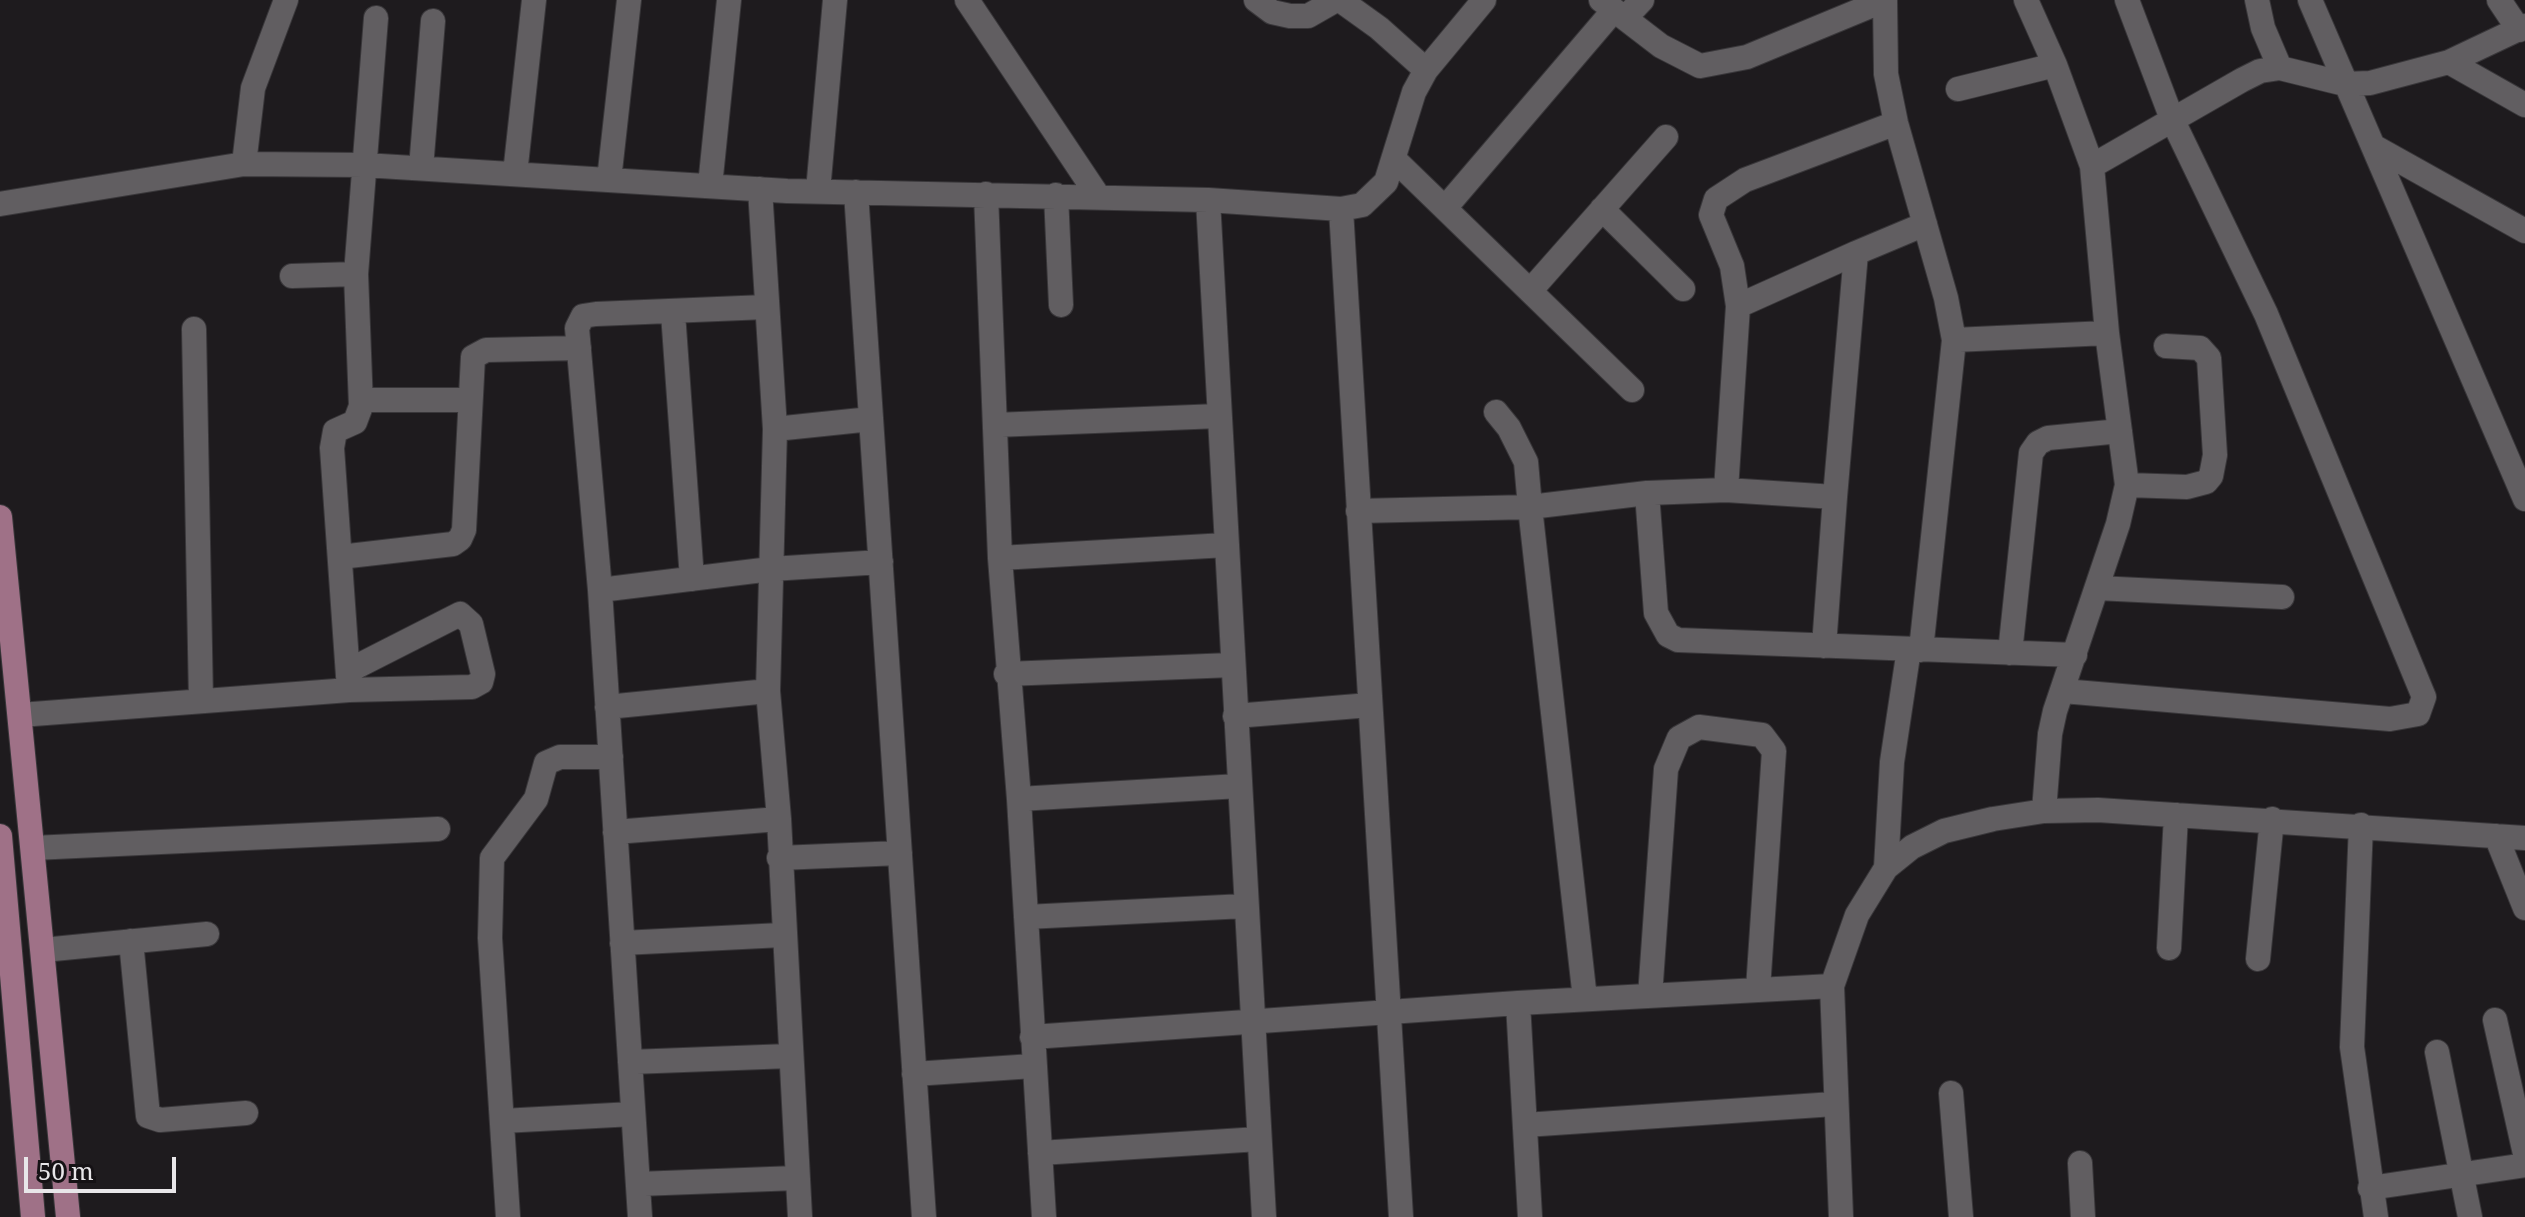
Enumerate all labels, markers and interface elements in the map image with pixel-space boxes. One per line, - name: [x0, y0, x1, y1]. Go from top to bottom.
- scale bar: [28, 1141, 180, 1191]
- text: 50 m: [38, 1154, 94, 1187]

